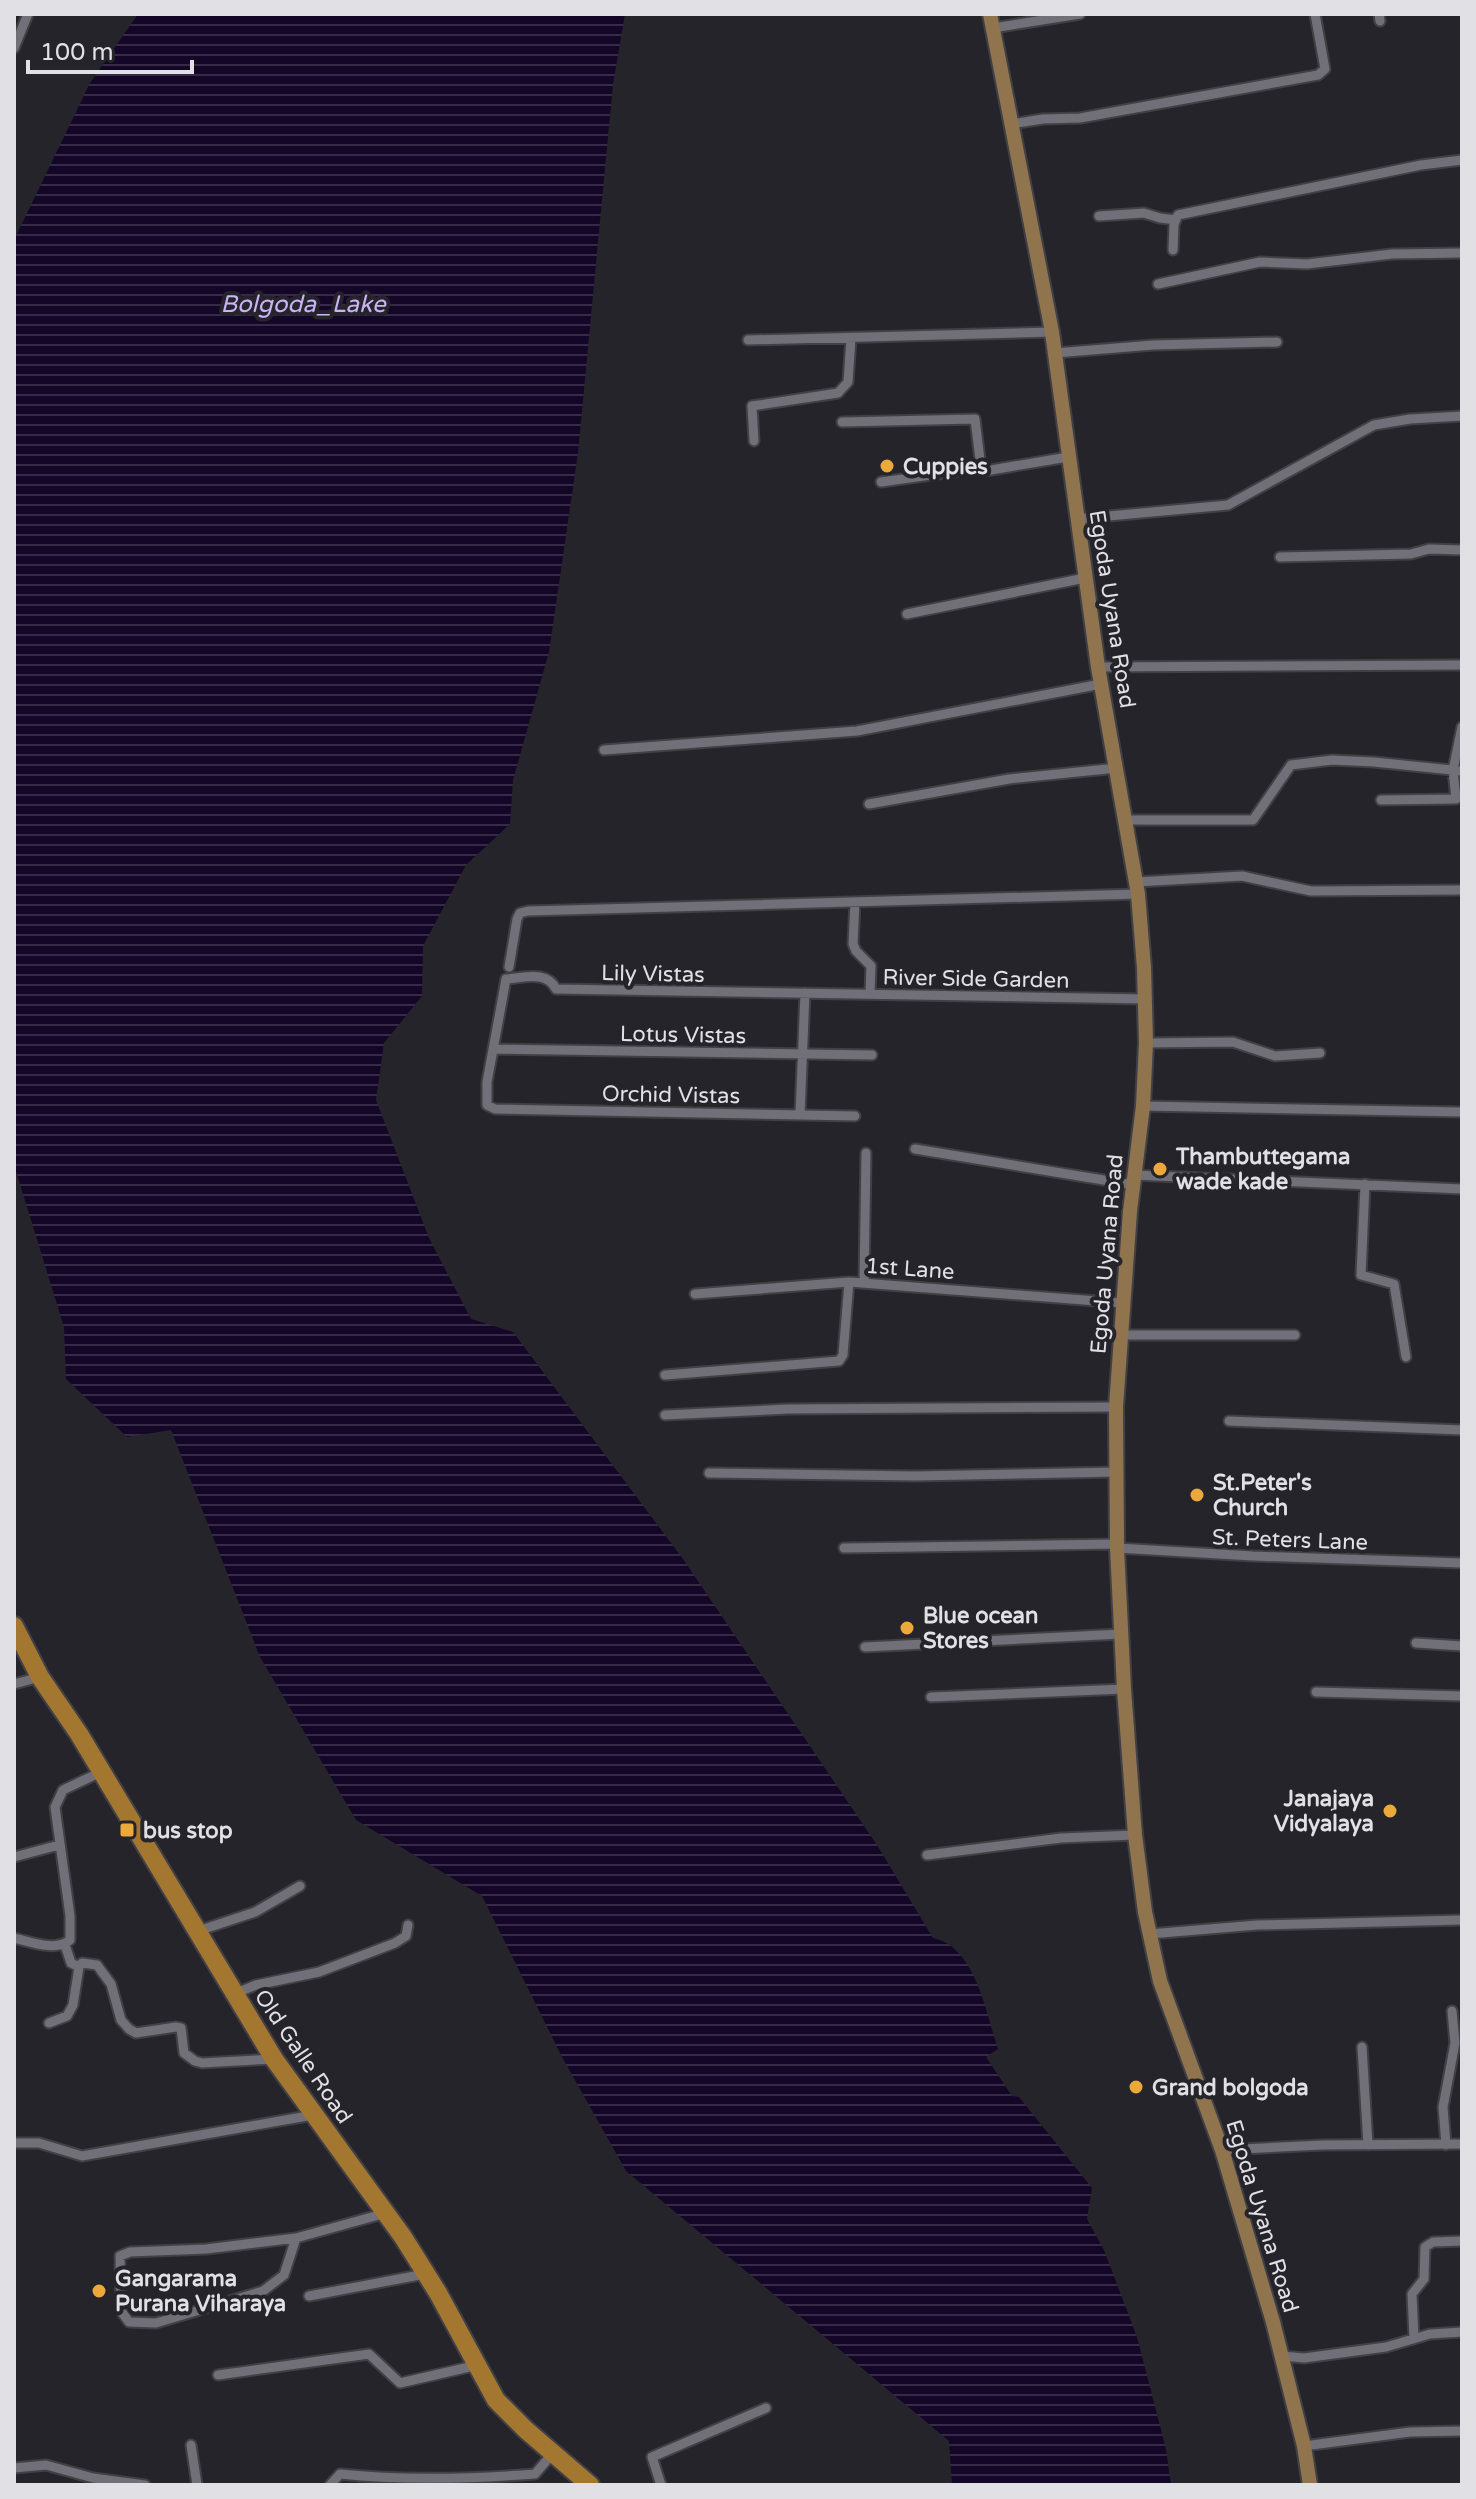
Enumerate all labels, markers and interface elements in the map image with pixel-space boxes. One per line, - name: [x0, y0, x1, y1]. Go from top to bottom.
- scale bar: [28, 24, 192, 74]
- text: 100 m: [40, 38, 114, 67]
- water label: Bolgoda_Lake: [220, 290, 387, 319]
- place label: Cuppies: [903, 454, 988, 480]
- marker: Cuppies: [878, 457, 896, 475]
- street label: Egoda Uyana Road: [1084, 508, 1141, 710]
- street label: Lily Vistas: [601, 960, 705, 988]
- street label: River Side Garden: [882, 964, 1070, 994]
- street label: Lotus Vistas: [620, 1021, 746, 1049]
- street label: Orchid Vistas: [602, 1081, 740, 1109]
- place label: Thambuttegama wade kade: [1175, 1144, 1350, 1195]
- street label: Egoda Uyana Road: [1085, 1153, 1129, 1355]
- marker: Thambuttegama wade kade: [1151, 1160, 1169, 1178]
- street label: 1st Lane: [864, 1253, 955, 1285]
- place label: St.Peter's Church: [1213, 1470, 1312, 1521]
- marker: St.Peter's Church: [1188, 1486, 1206, 1504]
- street label: St. Peters Lane: [1211, 1524, 1368, 1556]
- place label: Blue ocean Stores: [923, 1603, 1038, 1654]
- marker: Blue ocean Stores: [898, 1619, 916, 1637]
- place label: Janajaya Vidyalaya: [1274, 1786, 1374, 1837]
- marker: Janajaya Vidyalaya: [1381, 1802, 1399, 1820]
- place label: bus stop: [143, 1818, 233, 1844]
- marker: bus stop: [118, 1821, 136, 1839]
- street label: Old Galle Road: [249, 1985, 358, 2129]
- place label: Grand bolgoda: [1152, 2075, 1309, 2101]
- marker: Grand bolgoda: [1127, 2078, 1145, 2096]
- street label: Egoda Uyana Road: [1220, 2117, 1304, 2316]
- place label: Gangarama Purana Viharaya: [115, 2266, 286, 2317]
- marker: Gangarama Purana Viharaya: [90, 2282, 108, 2300]

